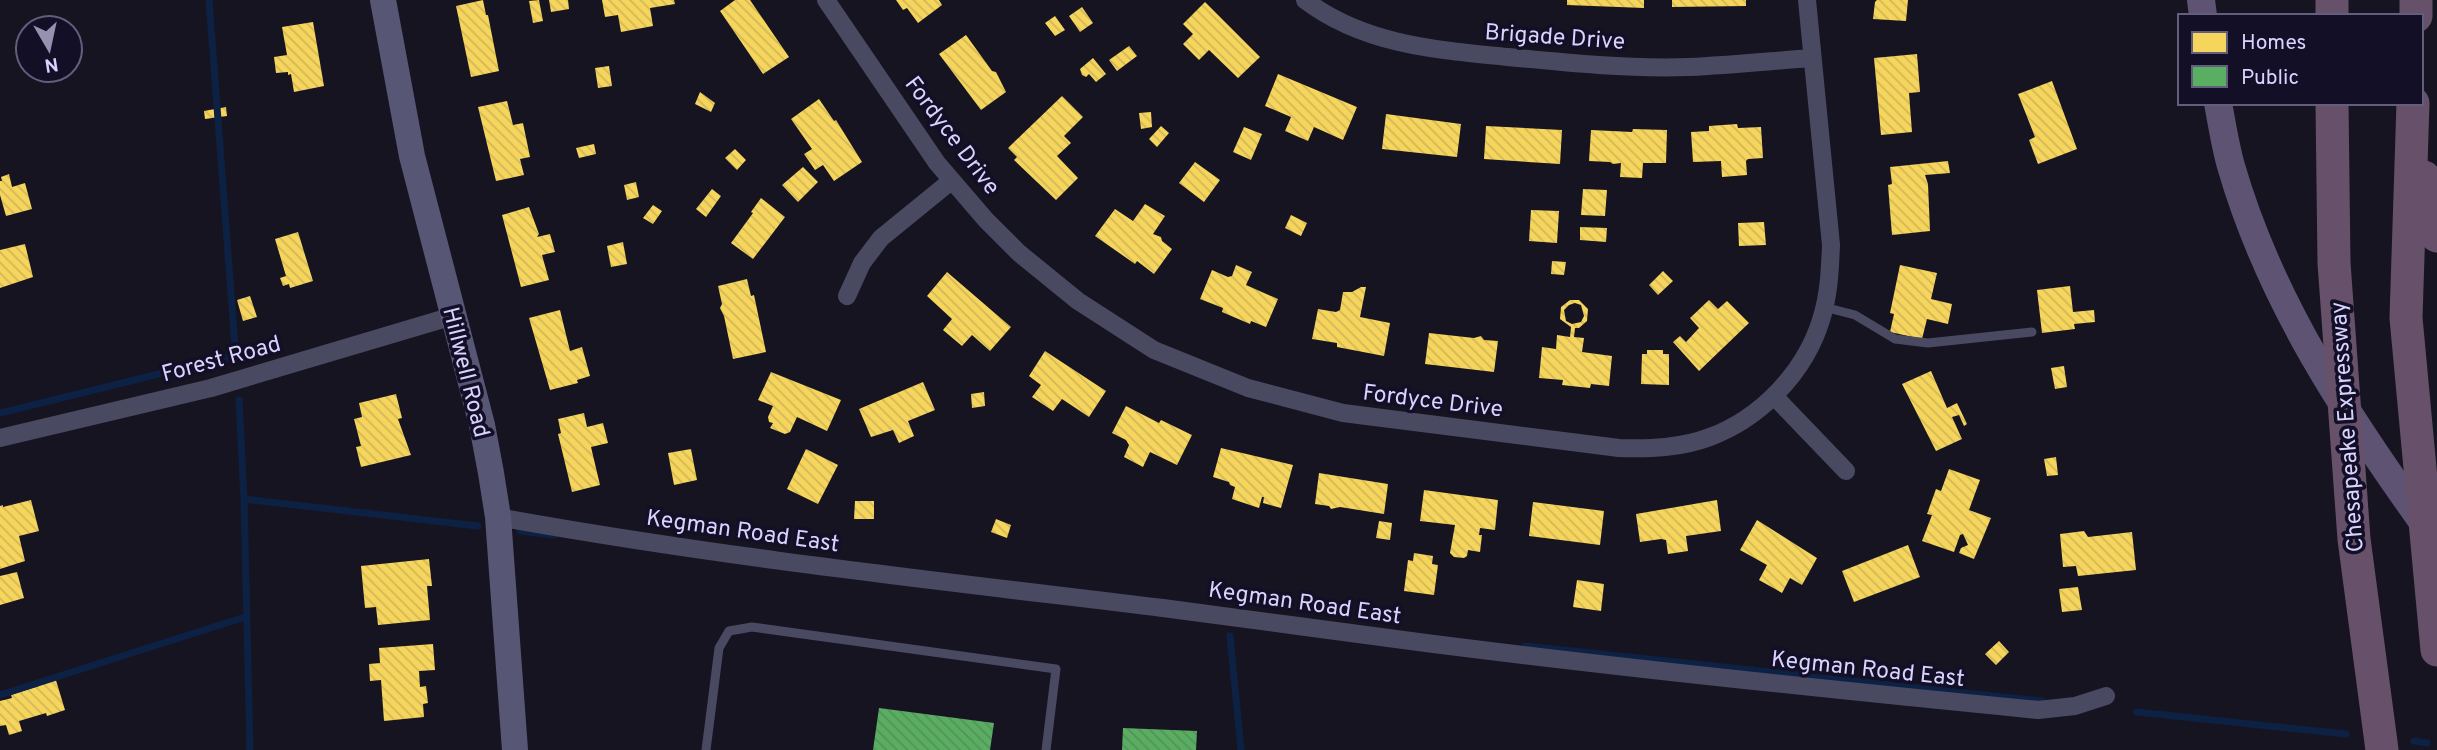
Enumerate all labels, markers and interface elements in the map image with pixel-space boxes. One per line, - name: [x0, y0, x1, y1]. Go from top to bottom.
- north arrow: [14, 14, 84, 84]
- legend: [2178, 14, 2423, 105]
- street label: Brigade Drive: [1484, 19, 1626, 58]
- text: Homes: [2241, 30, 2306, 57]
- text: N: [43, 51, 60, 77]
- text: Public: [2241, 65, 2299, 92]
- street label: Fordyce Drive: [897, 71, 1005, 202]
- street label: Chesapeake Expressway: [2325, 300, 2372, 553]
- street label: Hillwell Road: [434, 304, 495, 441]
- street label: Forest Road: [159, 331, 284, 390]
- street label: Fordyce Drive: [1361, 379, 1504, 425]
- street label: Kegman Road East: [644, 505, 841, 560]
- street label: Kegman Road East: [1206, 577, 1403, 632]
- street label: Kegman Road East: [1769, 646, 1966, 695]

